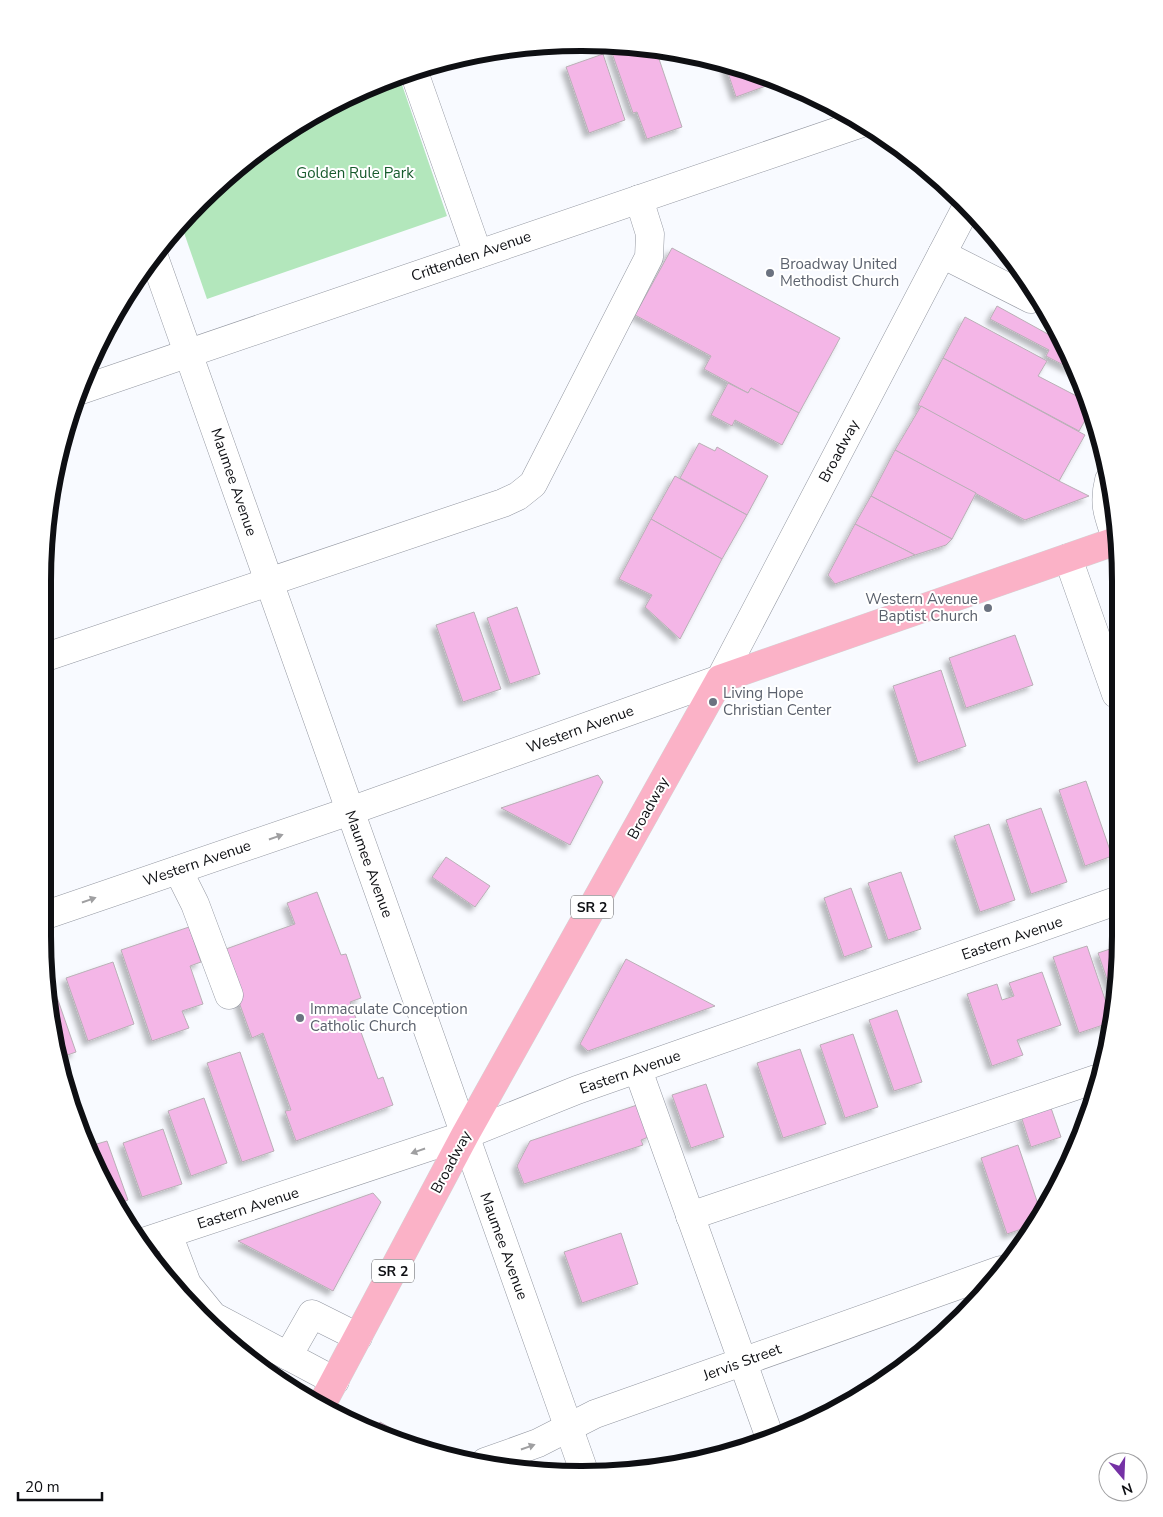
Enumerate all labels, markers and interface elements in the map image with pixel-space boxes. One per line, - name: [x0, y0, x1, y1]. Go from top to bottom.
- park label: Golden Rule Park: [296, 163, 414, 183]
- street label: Crittenden Avenue: [408, 226, 534, 286]
- place label: Broadway United Methodist Church: [780, 254, 899, 291]
- marker: Broadway United Methodist Church: [764, 267, 776, 279]
- street label: Broadway: [814, 416, 864, 486]
- street label: Maumee Avenue: [206, 425, 262, 539]
- place label: Western Avenue Baptist Church: [865, 589, 978, 626]
- marker: Western Avenue Baptist Church: [982, 602, 994, 614]
- place label: Living Hope Christian Center: [723, 683, 832, 720]
- marker: Living Hope Christian Center: [707, 696, 719, 708]
- street label: Western Avenue: [524, 700, 636, 758]
- street label: Broadway: [623, 773, 673, 843]
- street label: Maumee Avenue: [340, 808, 398, 920]
- one-way arrow: [268, 832, 283, 840]
- street label: Western Avenue: [140, 835, 254, 891]
- one-way arrow: [81, 896, 96, 904]
- road number: SR 2: [571, 896, 613, 919]
- street label: Eastern Avenue: [959, 911, 1065, 965]
- place label: Immaculate Conception Catholic Church: [310, 999, 468, 1036]
- marker: Immaculate Conception Catholic Church: [294, 1012, 306, 1024]
- street label: Eastern Avenue: [577, 1045, 683, 1099]
- street label: Broadway: [426, 1127, 476, 1197]
- one-way arrow: [411, 1148, 426, 1155]
- street label: Eastern Avenue: [195, 1182, 301, 1234]
- street label: Maumee Avenue: [475, 1190, 533, 1302]
- road number: SR 2: [372, 1260, 414, 1282]
- street label: Jervis Street: [699, 1338, 785, 1386]
- one-way arrow: [521, 1443, 536, 1451]
- north arrow: [1098, 1452, 1148, 1502]
- scale bar: [18, 1470, 101, 1502]
- text: 20 m: [25, 1477, 60, 1497]
- text: N: [1119, 1478, 1135, 1500]

